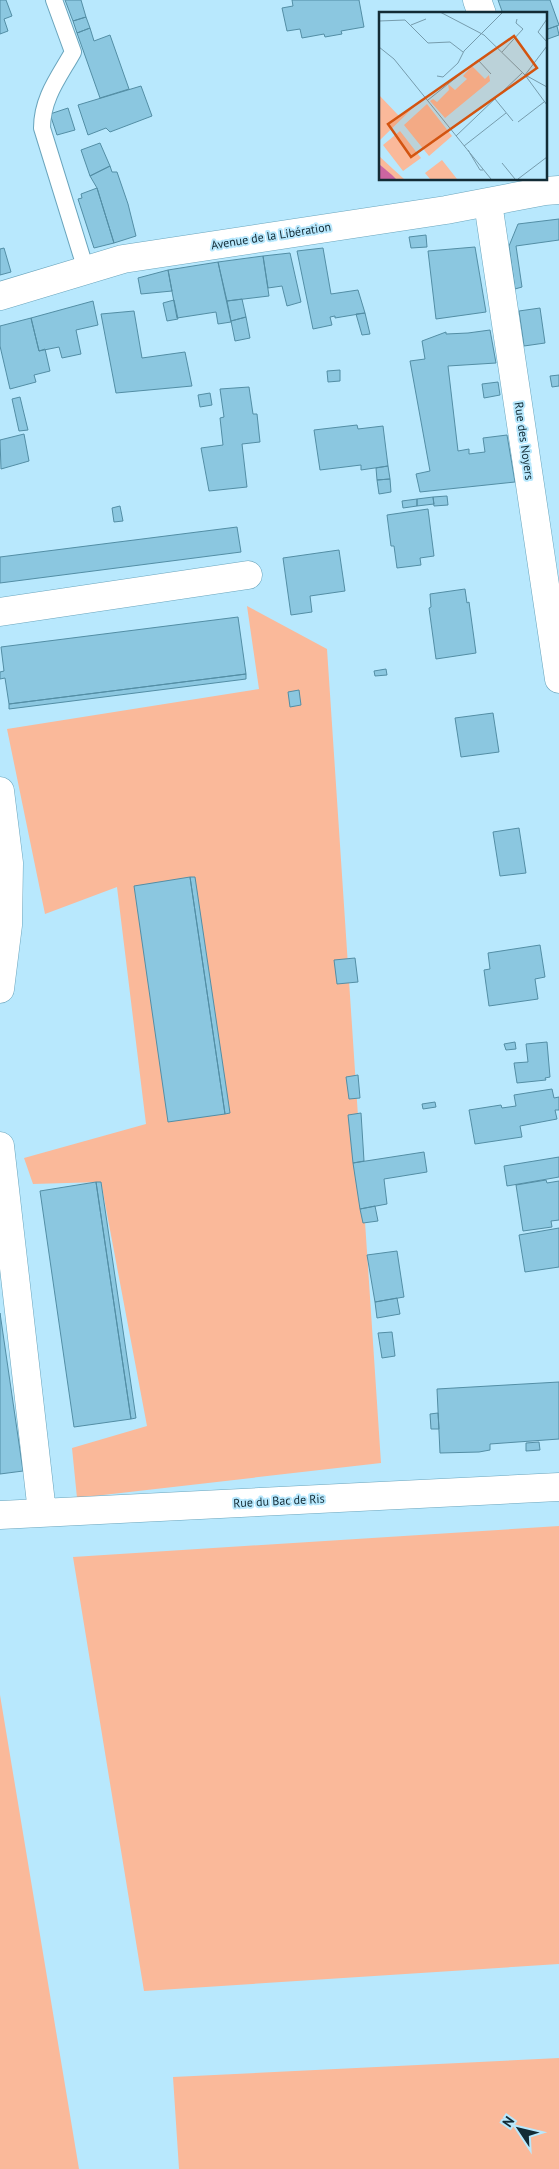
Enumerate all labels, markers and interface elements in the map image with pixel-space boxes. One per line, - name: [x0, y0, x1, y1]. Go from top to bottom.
- inset map: [379, 12, 546, 180]
- street label: Avenue de la Libération: [210, 219, 332, 252]
- street label: Rue des Noyers: [512, 401, 537, 481]
- street label: Rue du Bac de Ris: [233, 1491, 325, 1510]
- north arrow: [494, 2104, 544, 2154]
- text: N: [498, 2113, 518, 2130]

